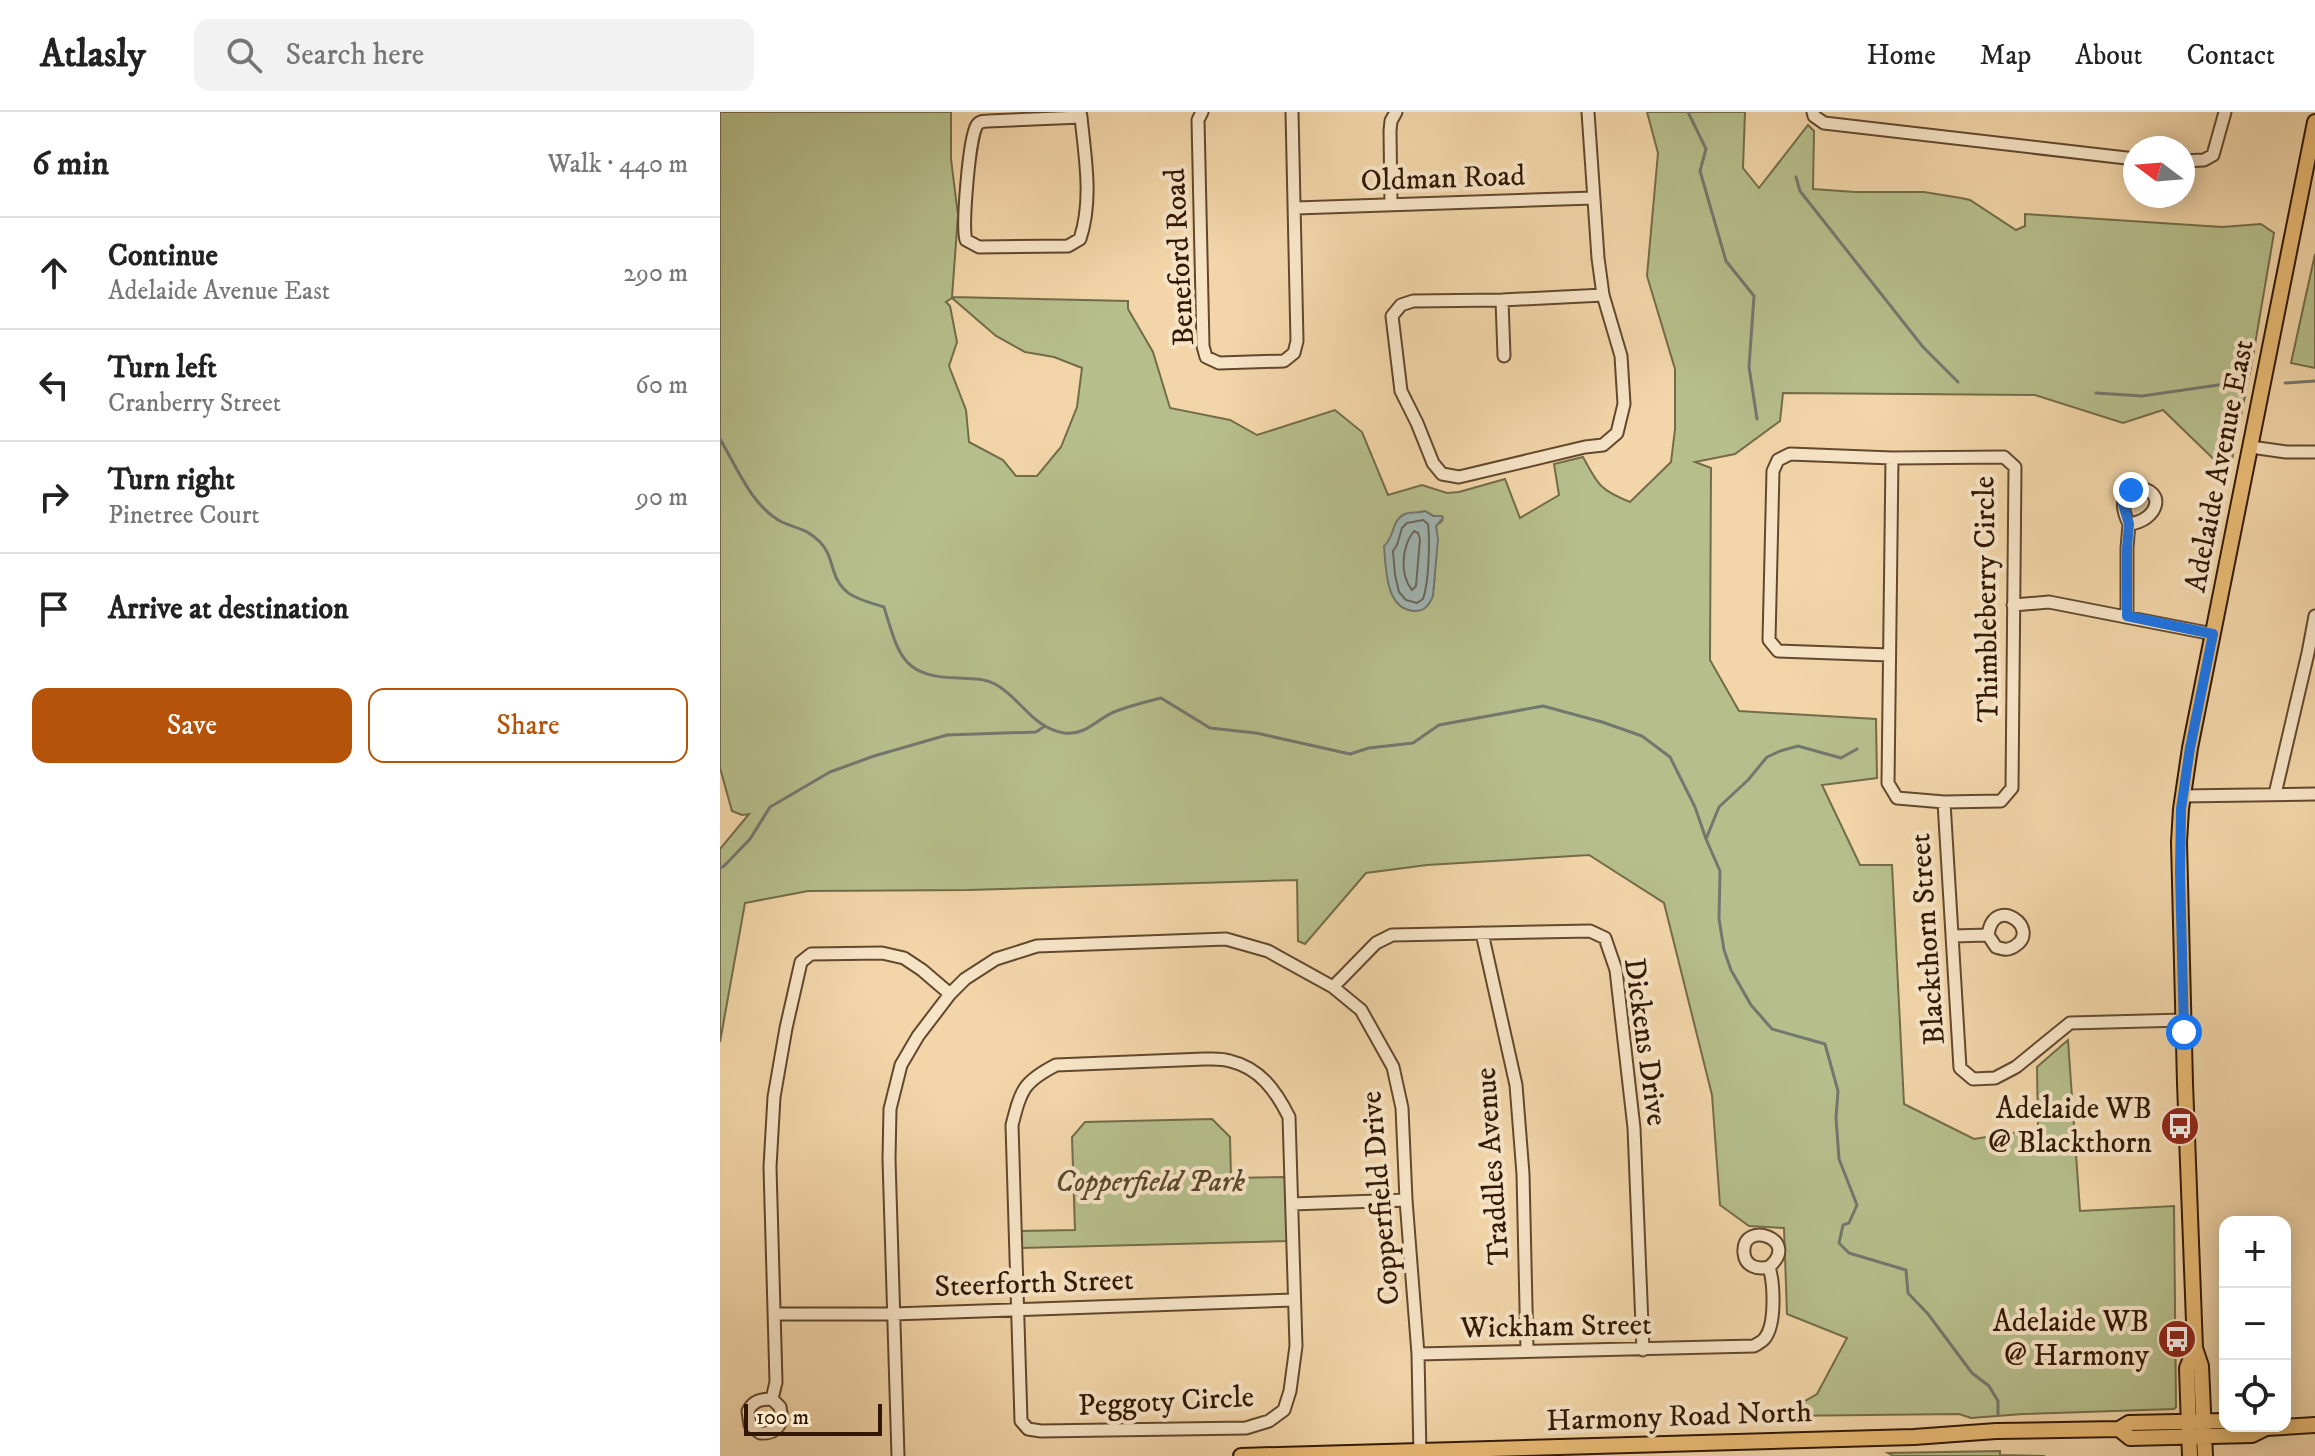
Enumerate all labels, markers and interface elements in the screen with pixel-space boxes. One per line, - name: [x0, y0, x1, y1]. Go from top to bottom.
- search box: [194, 19, 754, 91]
- text: Atlasly: [40, 31, 146, 79]
- icon: search: [222, 33, 266, 77]
- text: Search here: [286, 37, 424, 74]
- text: Home: [1867, 38, 1936, 73]
- text: Map: [1980, 38, 2031, 73]
- text: About: [2075, 38, 2142, 73]
- text: Contact: [2186, 38, 2275, 73]
- north arrow: [2123, 136, 2195, 208]
- text: 6 min: [32, 143, 109, 185]
- text: Walk · 440 m: [548, 148, 688, 181]
- street label: Oldman Road: [1360, 158, 1526, 200]
- street label: Beneford Road: [1157, 167, 1203, 347]
- text: Continue: [108, 238, 218, 275]
- icon: ahead: [32, 251, 76, 295]
- text: 290 m: [623, 257, 688, 290]
- text: Adelaide Avenue East: [108, 275, 330, 308]
- street label: Adelaide Avenue East: [2177, 337, 2263, 595]
- text: Turn left: [108, 350, 217, 387]
- icon: left: [32, 363, 76, 407]
- text: 60 m: [635, 369, 688, 402]
- text: Cranberry Street: [108, 387, 281, 420]
- text: Turn right: [108, 462, 235, 499]
- route end: [2113, 472, 2149, 508]
- icon: right: [32, 475, 76, 519]
- street label: Thimbleberry Circle: [1966, 476, 2008, 722]
- text: 90 m: [636, 481, 688, 514]
- text: Pinetree Court: [108, 499, 260, 532]
- icon: arrive: [32, 587, 76, 631]
- text: Arrive at destination: [108, 591, 349, 628]
- button: Save: [32, 688, 352, 763]
- button: Share: [368, 688, 688, 763]
- street label: Blackthorn Street: [1902, 832, 1954, 1046]
- street label: Dickens Drive: [1615, 956, 1675, 1128]
- route start: [2166, 1014, 2202, 1050]
- street label: Traddles Avenue: [1468, 1066, 1518, 1266]
- street label: Copperfield Drive: [1353, 1089, 1409, 1307]
- place label: Adelaide WB @ Blackthorn: [1988, 1091, 2152, 1162]
- bus stop icon: Adelaide WB @ Blackthorn: [2159, 1105, 2201, 1147]
- park label: Copperfield Park: [1055, 1164, 1246, 1201]
- map controls: [2219, 1216, 2291, 1432]
- button: +: [2219, 1216, 2291, 1288]
- street label: Steerforth Street: [934, 1262, 1134, 1306]
- button: −: [2219, 1288, 2291, 1360]
- place label: Adelaide WB @ Harmony: [1993, 1304, 2150, 1375]
- street label: Wickham Street: [1459, 1307, 1652, 1347]
- bus stop icon: Adelaide WB @ Harmony: [2156, 1318, 2198, 1360]
- button: locate: [2219, 1360, 2291, 1432]
- street label: Peggoty Circle: [1077, 1379, 1255, 1425]
- street label: Harmony Road North: [1546, 1394, 1813, 1440]
- scale bar: [744, 1400, 882, 1436]
- text: 100 m: [756, 1404, 809, 1431]

